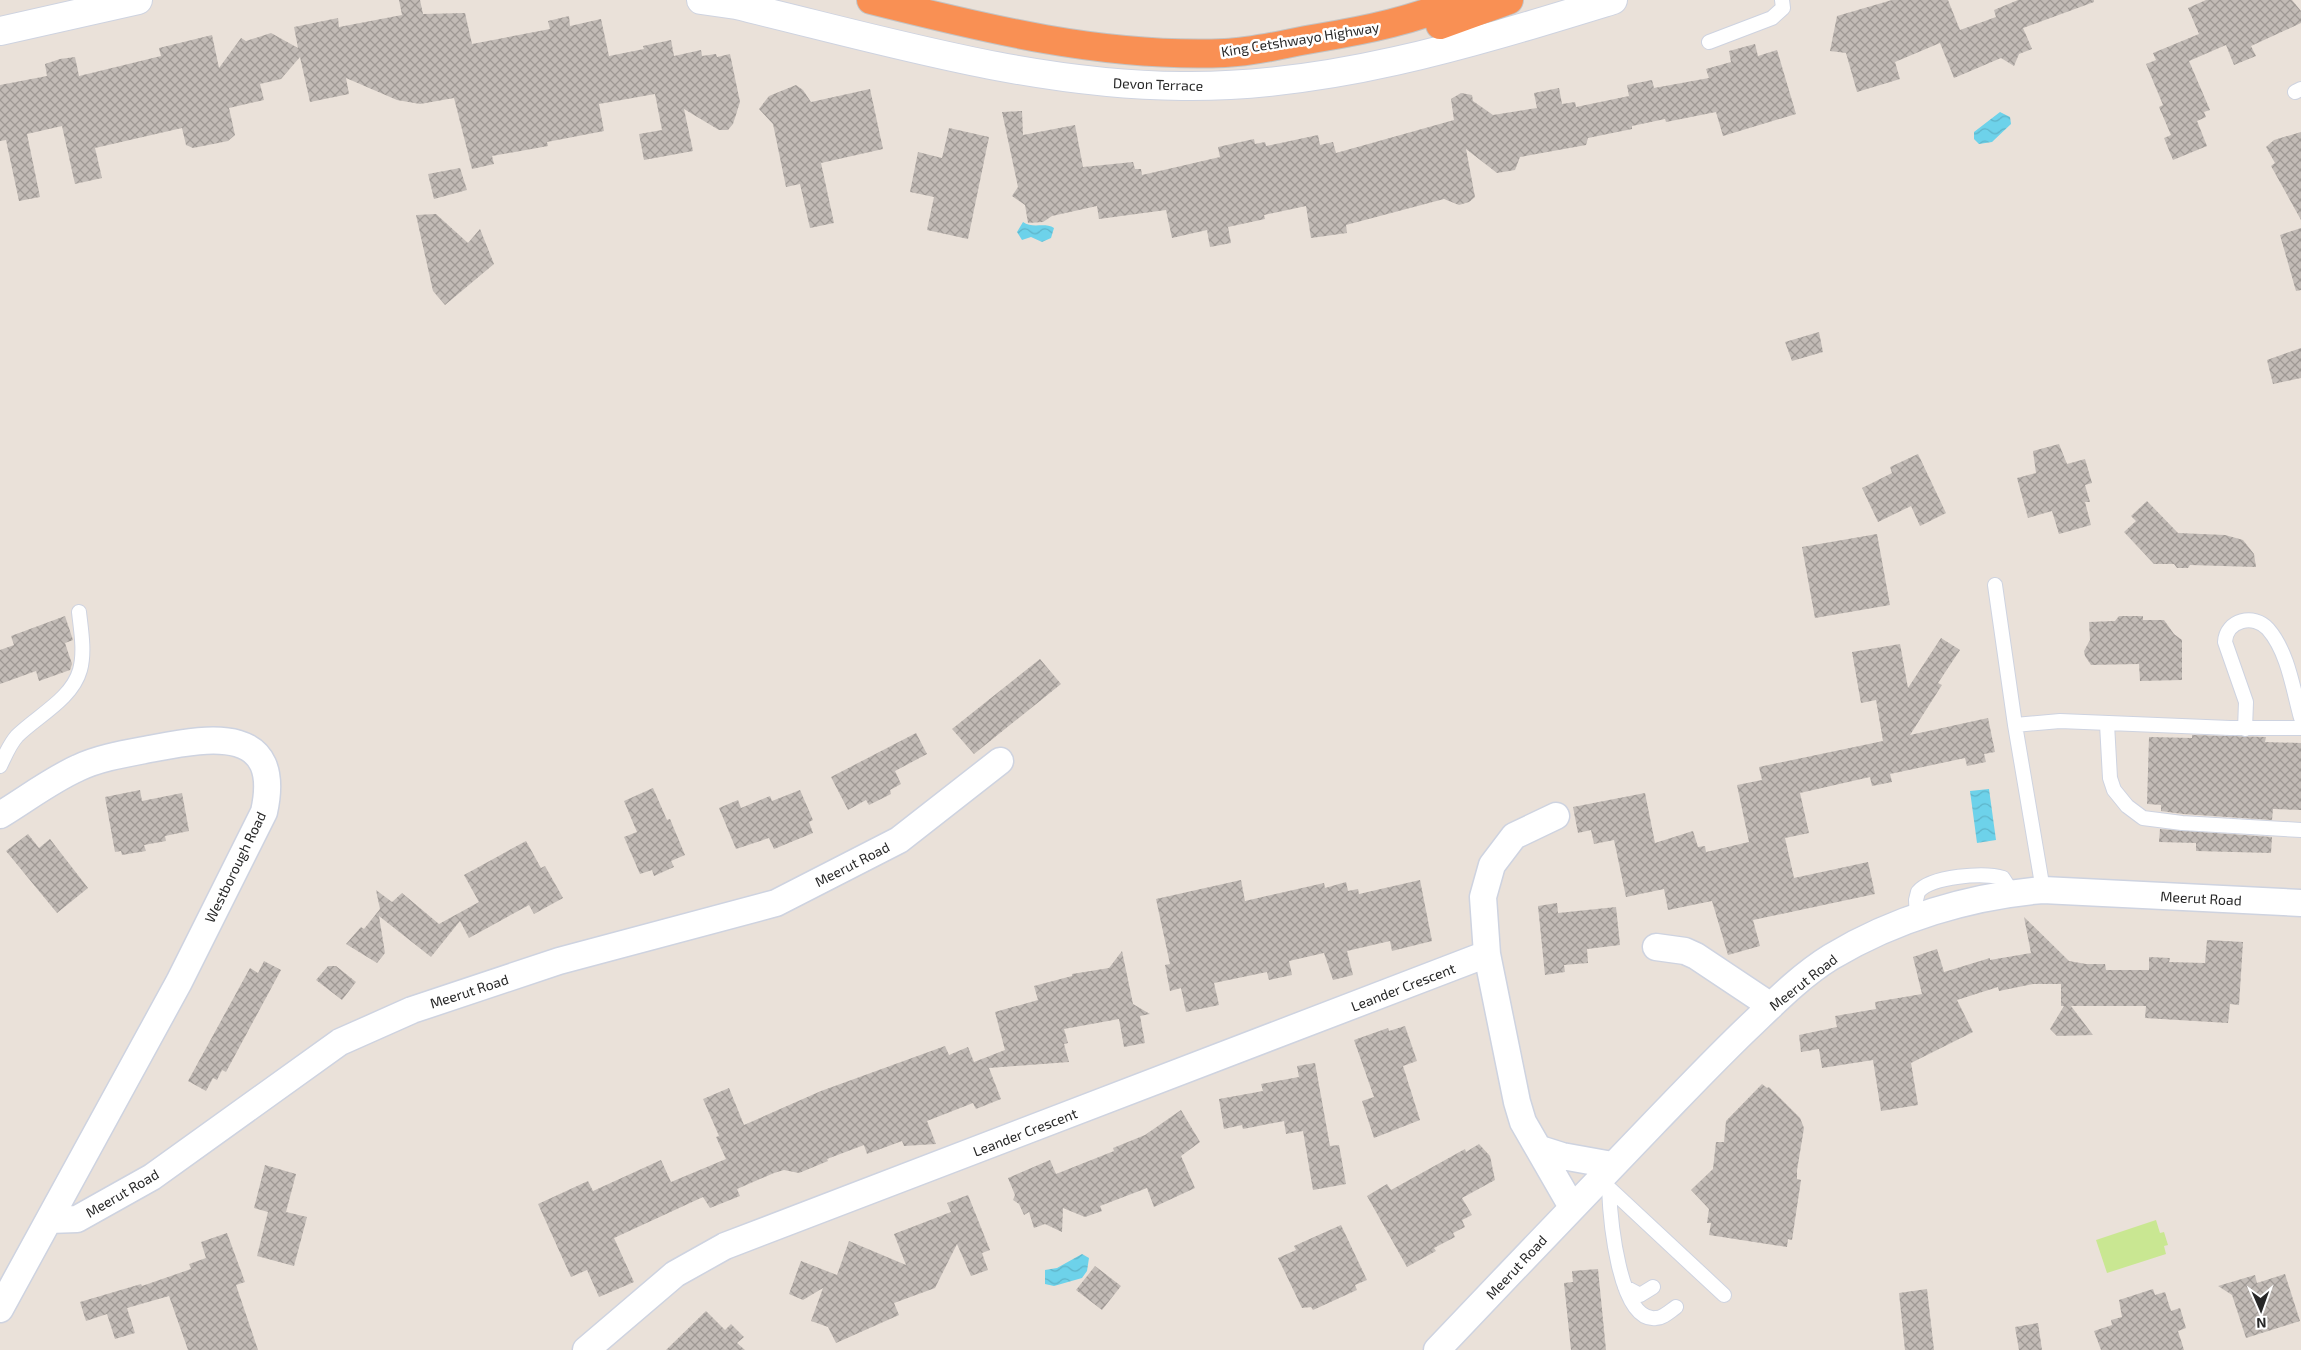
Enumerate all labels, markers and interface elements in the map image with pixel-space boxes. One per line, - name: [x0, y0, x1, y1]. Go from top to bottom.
- street label: King Cetshwayo Highway: [1220, 18, 1381, 60]
- street label: Devon Terrace: [1113, 74, 1203, 94]
- street label: Westborough Road: [201, 809, 269, 925]
- street label: Meerut Road: [812, 838, 892, 890]
- street label: Meerut Road: [2160, 887, 2242, 909]
- street label: Meerut Road: [1766, 950, 1840, 1014]
- street label: Leander Crescent: [1348, 959, 1458, 1015]
- street label: Meerut Road: [428, 970, 510, 1012]
- street label: Leander Crescent: [970, 1104, 1080, 1160]
- street label: Meerut Road: [82, 1165, 162, 1221]
- street label: Meerut Road: [1482, 1231, 1550, 1303]
- north arrow: [2236, 1285, 2286, 1335]
- text: N: [2256, 1315, 2267, 1332]

